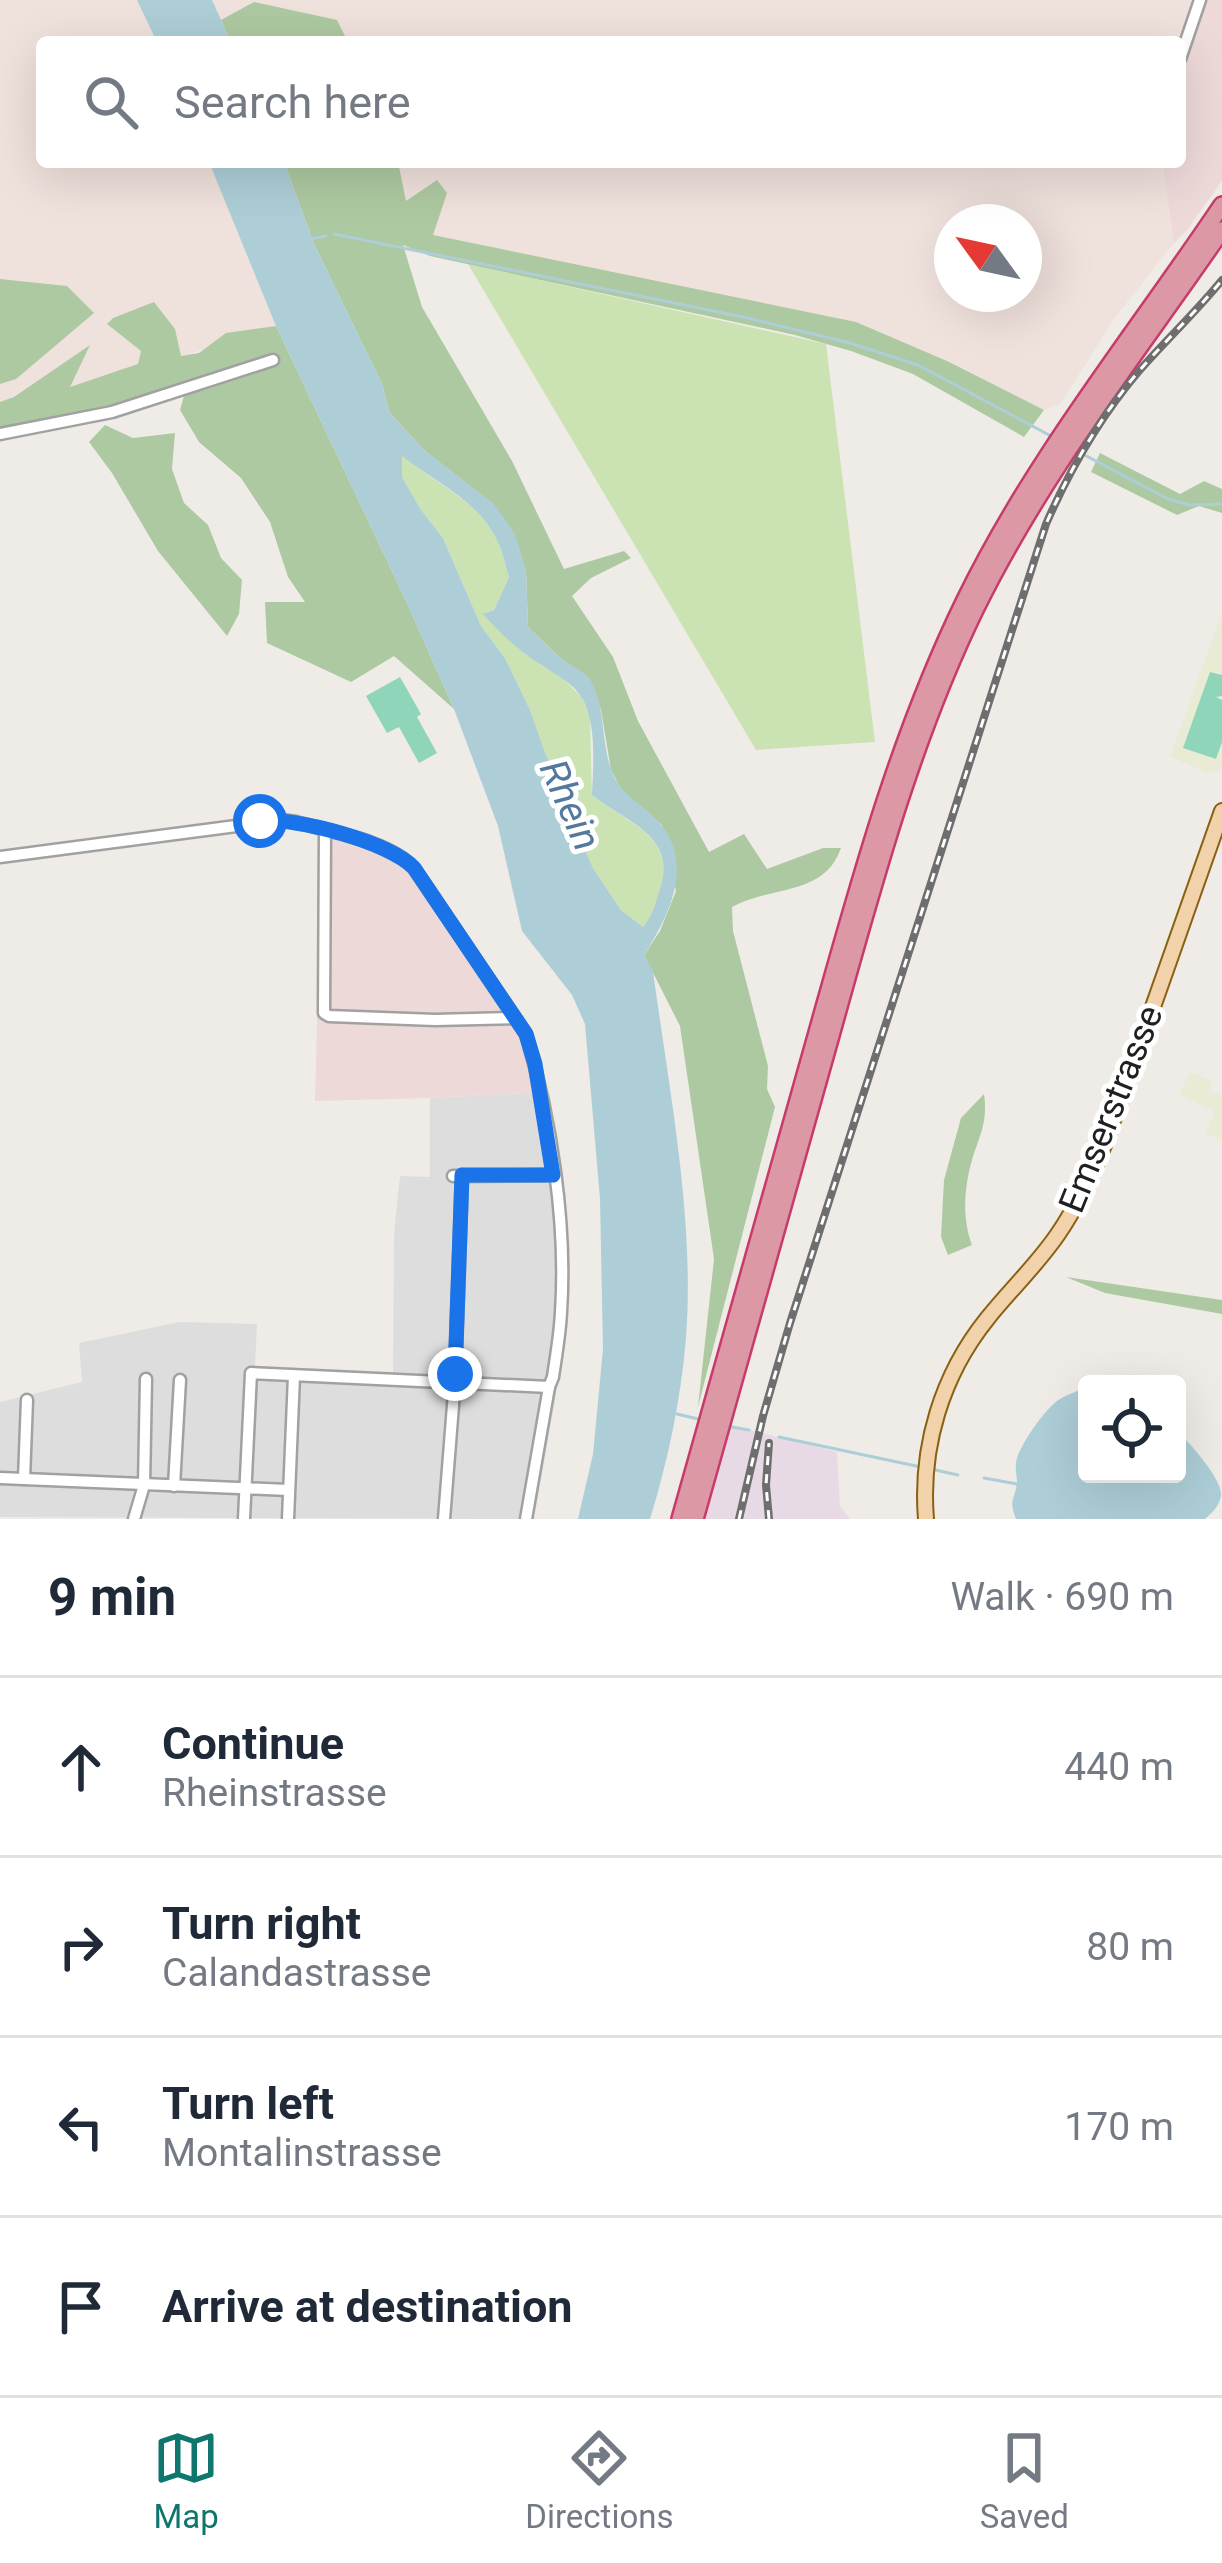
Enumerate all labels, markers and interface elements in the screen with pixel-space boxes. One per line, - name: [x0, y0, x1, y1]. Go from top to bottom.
- search box: [36, 36, 1186, 168]
- icon: search: [78, 69, 144, 135]
- text: Search here: [174, 76, 411, 129]
- north arrow: [934, 204, 1042, 312]
- water label: Rhein: [530, 753, 610, 857]
- route start: [233, 794, 287, 848]
- street label: Emserstrasse: [1050, 999, 1172, 1219]
- route end: [428, 1347, 482, 1401]
- map controls: [1078, 1375, 1186, 1483]
- button: locate: [1078, 1375, 1186, 1483]
- text: 9 min: [48, 1568, 176, 1627]
- text: Walk · 690 m: [950, 1574, 1174, 1620]
- text: Continue: [162, 1717, 344, 1770]
- icon: ahead: [48, 1734, 114, 1800]
- text: 440 m: [1064, 1744, 1174, 1790]
- text: Rheinstrasse: [162, 1770, 387, 1816]
- text: Turn right: [162, 1897, 361, 1950]
- icon: right: [48, 1914, 114, 1980]
- text: 80 m: [1086, 1924, 1174, 1970]
- text: Calandastrasse: [162, 1950, 432, 1996]
- text: Turn left: [162, 2077, 334, 2130]
- icon: left: [48, 2094, 114, 2160]
- text: 170 m: [1064, 2104, 1174, 2150]
- text: Montalinstrasse: [162, 2130, 442, 2176]
- icon: arrive: [48, 2274, 114, 2340]
- text: Arrive at destination: [162, 2280, 573, 2333]
- tab: Map: [153, 2425, 219, 2536]
- tab: Directions: [525, 2425, 674, 2536]
- tab: Saved: [980, 2425, 1069, 2536]

